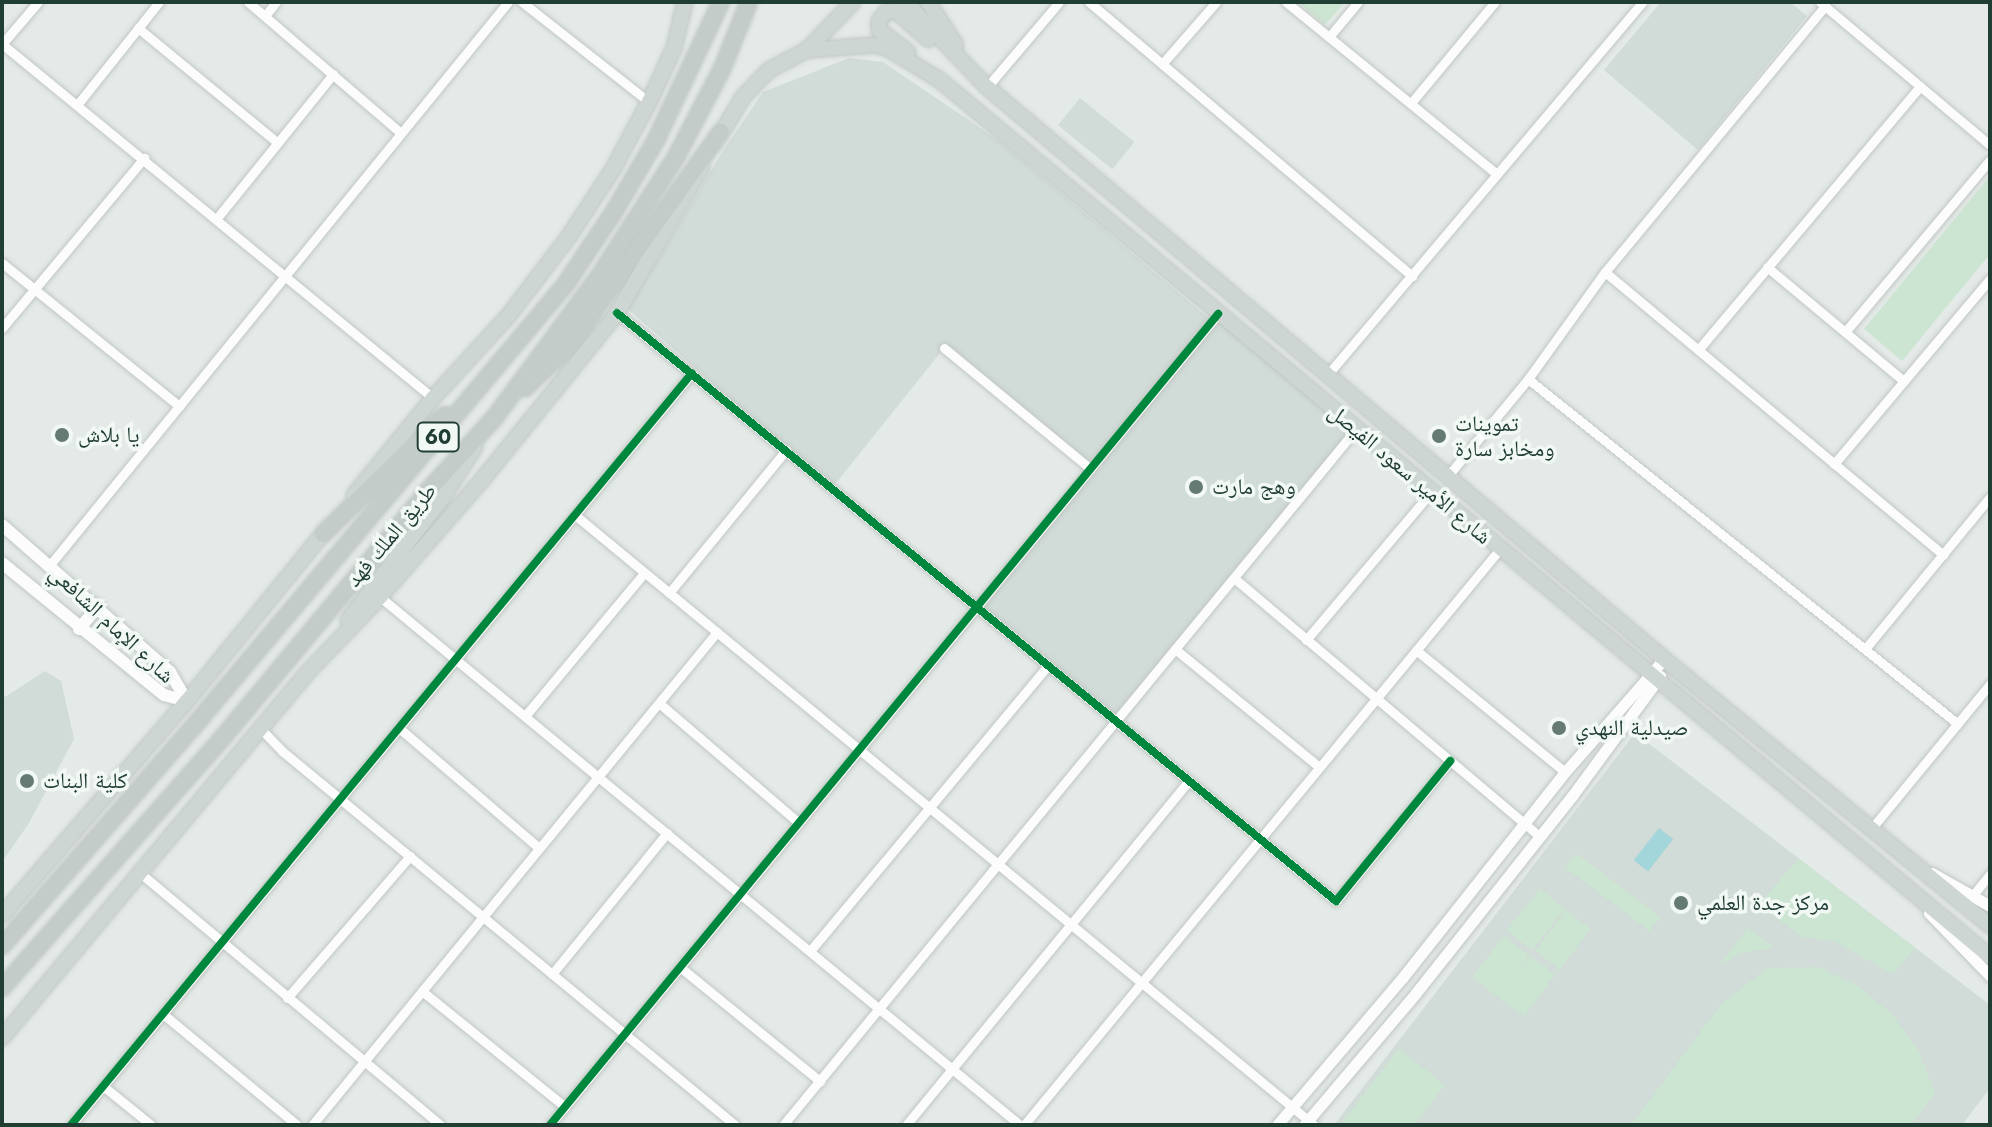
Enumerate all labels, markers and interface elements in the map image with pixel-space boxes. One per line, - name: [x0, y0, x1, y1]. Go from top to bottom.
- street label: شارع الأمير سعود الفيصل: [1323, 398, 1497, 550]
- place label: تموينات ومخابز سارة: [1455, 410, 1555, 462]
- road number: 60: [416, 421, 460, 453]
- place label: يا بلاش: [78, 422, 139, 448]
- marker: يا بلاش: [53, 426, 71, 444]
- marker: تموينات ومخابز سارة: [1430, 427, 1448, 445]
- place label: وهج مارت: [1212, 474, 1296, 500]
- street label: طريق الملك فهد: [340, 478, 442, 592]
- marker: وهج مارت: [1187, 478, 1205, 496]
- street label: شارع الإمام الشافعي: [44, 559, 180, 689]
- place label: صيدلية النهدي: [1575, 715, 1688, 741]
- marker: صيدلية النهدي: [1550, 719, 1568, 737]
- place label: كلية البنات: [43, 768, 127, 794]
- marker: كلية البنات: [18, 772, 36, 790]
- place label: مركز جدة العلمي: [1697, 890, 1829, 916]
- marker: مركز جدة العلمي: [1672, 894, 1690, 912]

